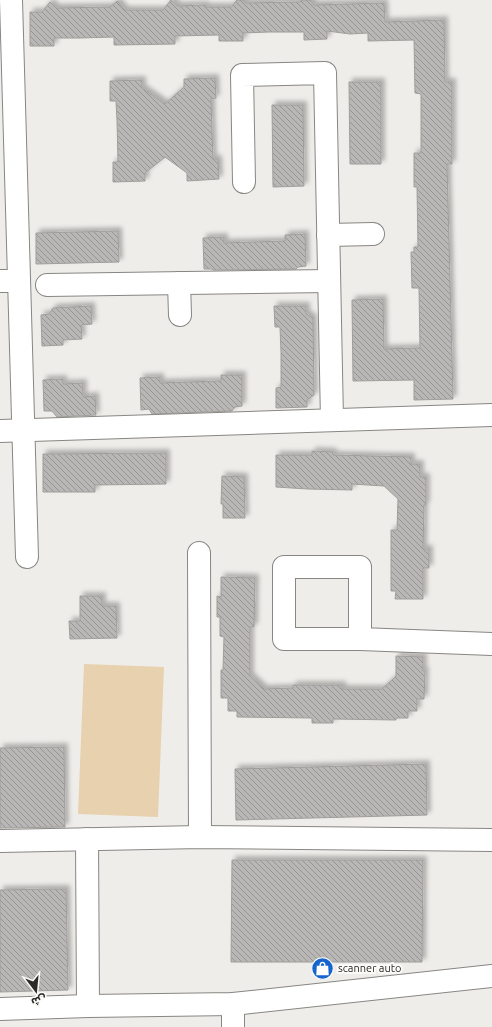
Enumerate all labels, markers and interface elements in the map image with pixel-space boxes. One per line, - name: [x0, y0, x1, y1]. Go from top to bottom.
- shop icon: scanner auto: [309, 955, 335, 981]
- place label: scanner auto: [338, 962, 402, 974]
- north arrow: [16, 971, 56, 1011]
- text: ش: [30, 992, 48, 1008]

